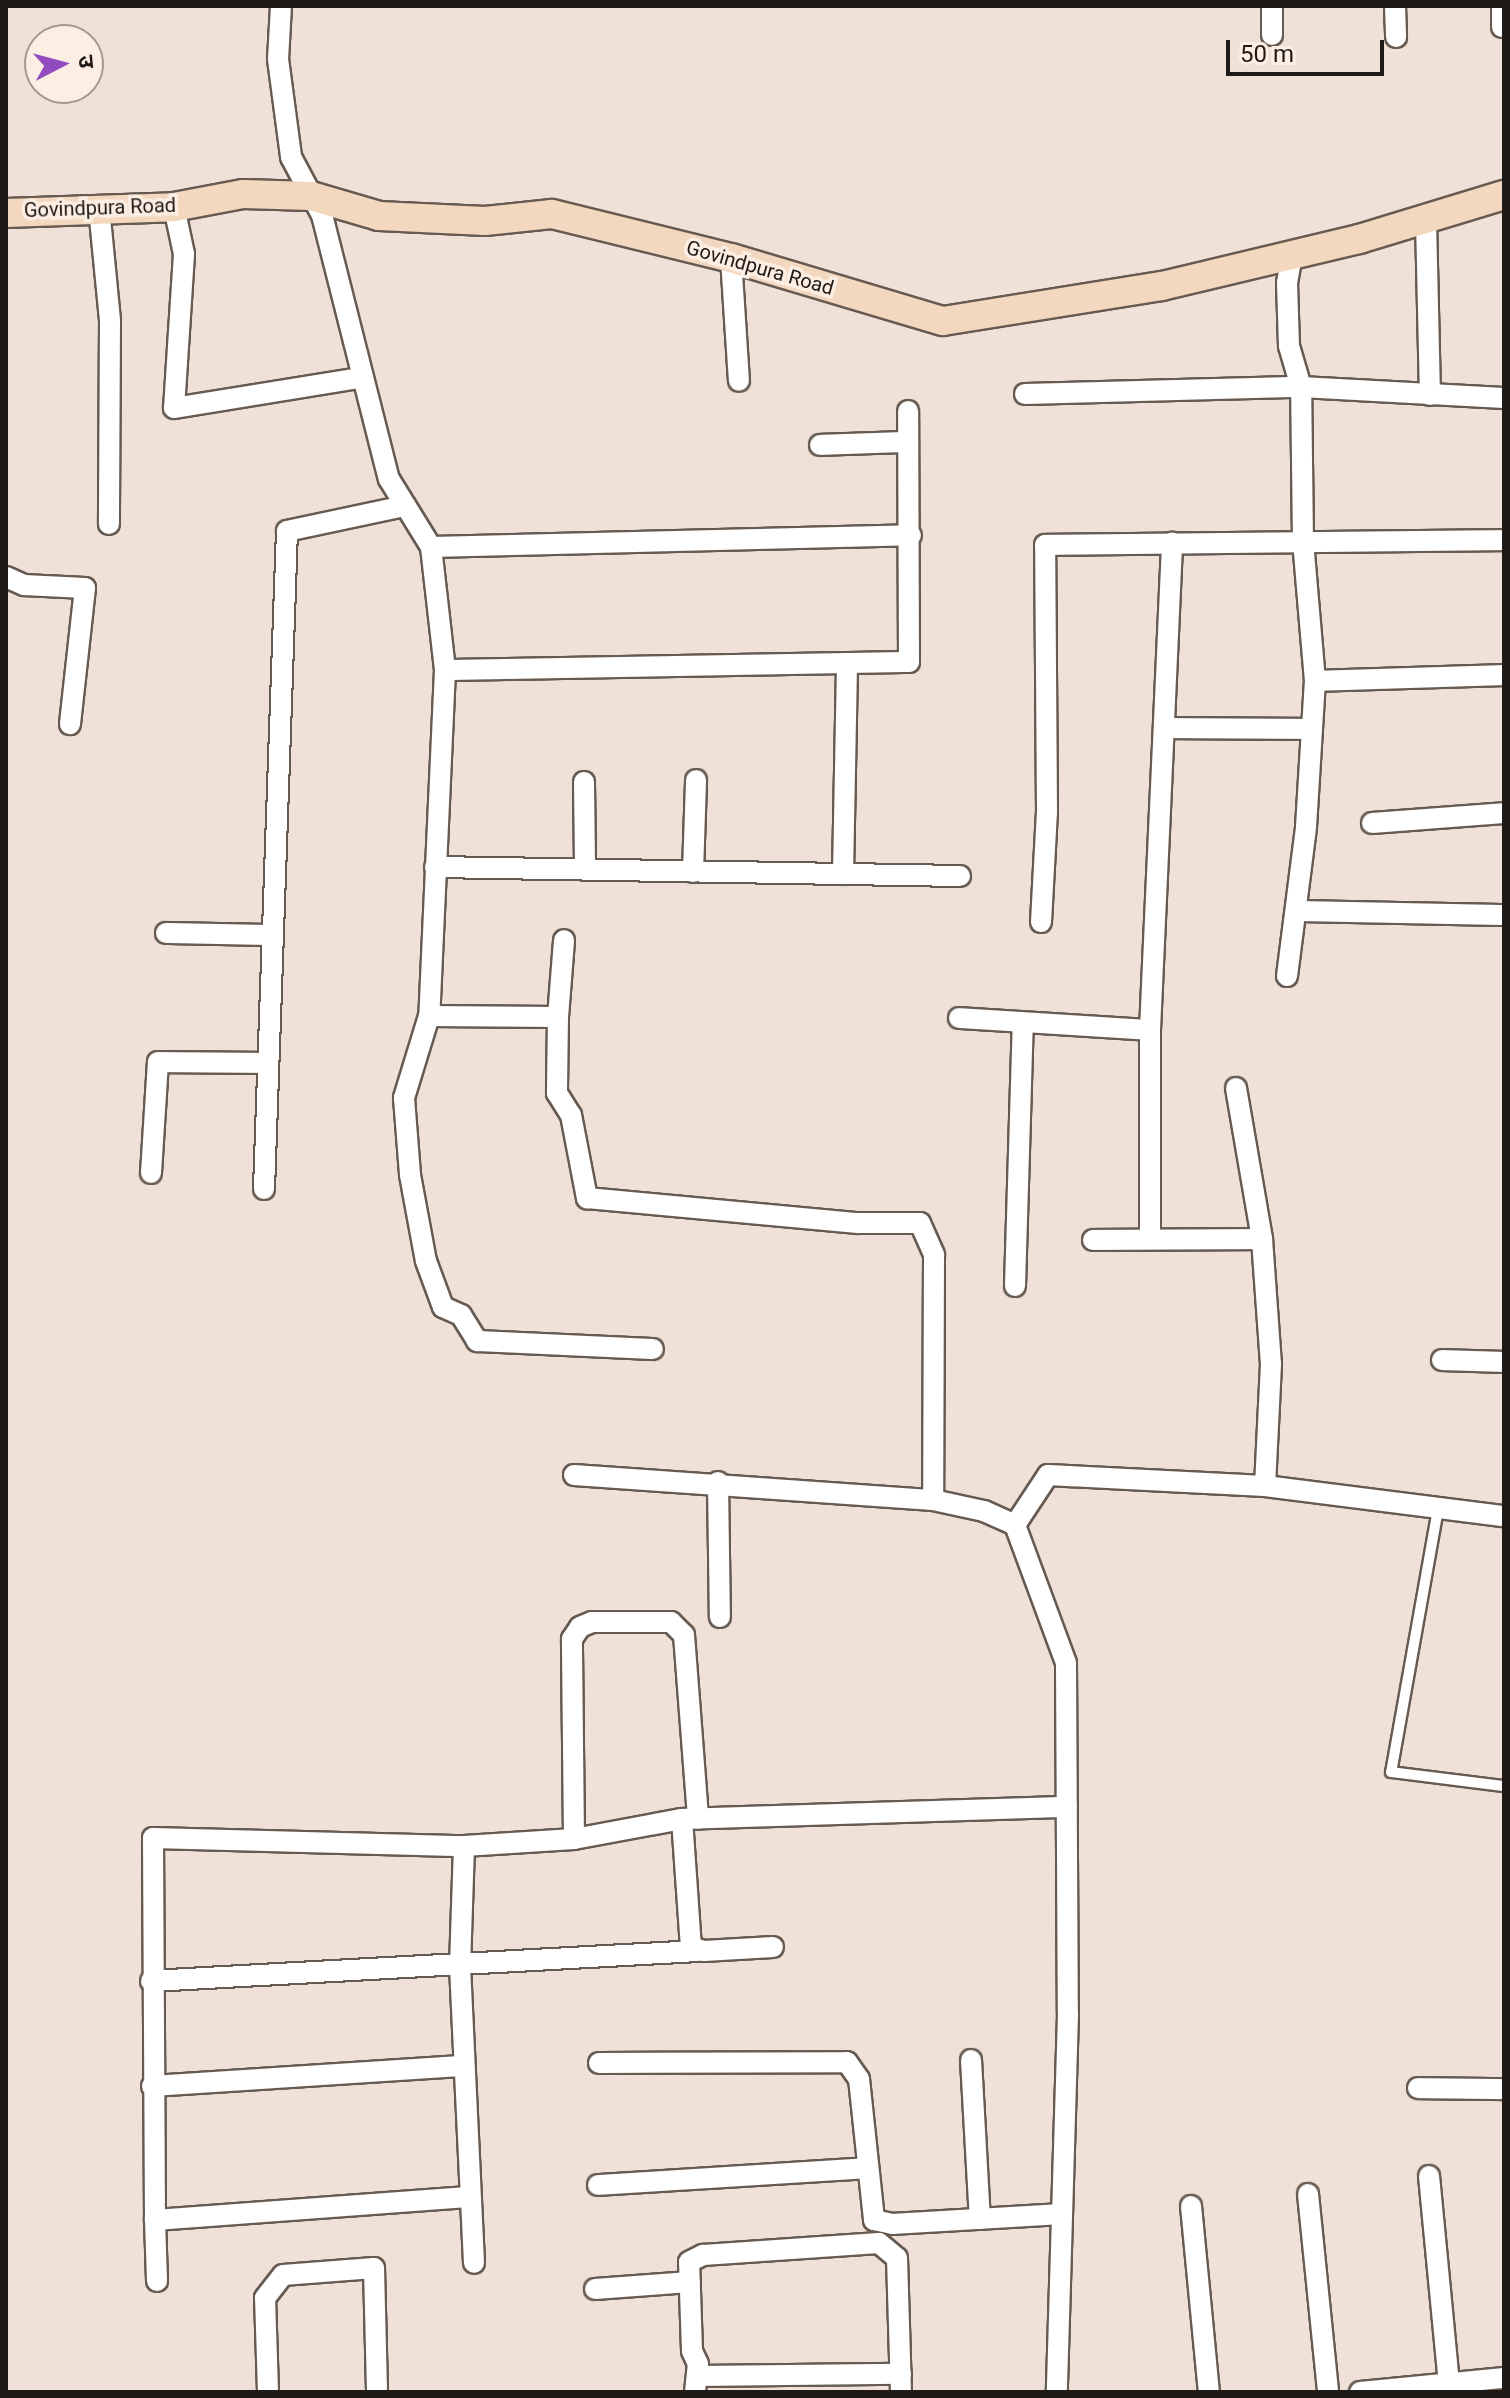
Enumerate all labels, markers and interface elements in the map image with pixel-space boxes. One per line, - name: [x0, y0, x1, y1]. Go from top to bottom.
- north arrow: [24, 24, 104, 104]
- scale bar: [1230, 24, 1388, 74]
- text: 50 m: [1240, 40, 1294, 68]
- text: उ: [73, 54, 99, 69]
- street label: Govindpura Road: [24, 193, 176, 223]
- street label: Govindpura Road: [684, 235, 836, 301]

